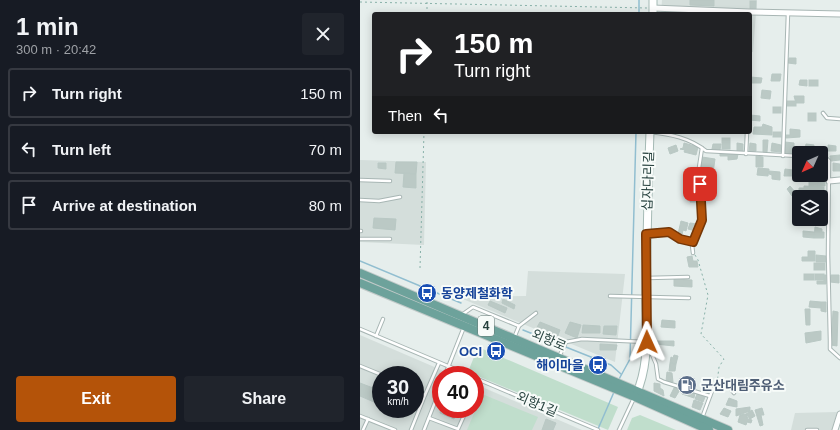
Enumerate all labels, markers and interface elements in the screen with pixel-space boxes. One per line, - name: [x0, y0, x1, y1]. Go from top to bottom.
- text: 1 min: [16, 13, 79, 40]
- button: close: [302, 13, 344, 55]
- icon: right: [388, 28, 440, 80]
- text: 150 m: [454, 28, 533, 59]
- text: 300 m · 20:42: [16, 42, 96, 57]
- text: Turn right: [454, 61, 530, 81]
- icon: right: [18, 82, 40, 104]
- text: Turn right: [52, 85, 122, 102]
- text: 150 m: [300, 85, 342, 102]
- icon: left: [430, 104, 452, 126]
- text: Then: [388, 107, 422, 124]
- icon: left: [18, 138, 40, 160]
- text: Turn left: [52, 141, 111, 158]
- text: 70 m: [309, 141, 342, 158]
- north arrow: [792, 146, 828, 182]
- map controls: [792, 146, 828, 226]
- street label: 십자다리길: [639, 151, 657, 211]
- pin: [683, 167, 717, 201]
- icon: arrive: [689, 173, 711, 195]
- button: layers: [792, 190, 828, 226]
- icon: arrive: [18, 194, 40, 216]
- text: Arrive at destination: [52, 197, 197, 214]
- text: 80 m: [309, 197, 342, 214]
- bus stop icon: 동양제철화학: [416, 282, 438, 304]
- place label: 동양제철화학: [441, 286, 513, 301]
- road number: 4: [478, 316, 494, 336]
- position arrow: [626, 321, 668, 363]
- street label: 외항로: [530, 326, 568, 354]
- bus stop icon: OCI: [485, 340, 507, 362]
- place label: OCI: [459, 344, 482, 359]
- bus stop icon: 해이마을: [587, 354, 609, 376]
- place label: 해이마을: [536, 358, 584, 373]
- speed limit sign: 40: [432, 366, 484, 418]
- fuel station icon: 군산대림주유소: [676, 374, 698, 396]
- button: Exit: [16, 376, 176, 422]
- button: Share: [184, 376, 344, 422]
- text: 30: [387, 376, 409, 398]
- place label: 군산대림주유소: [701, 378, 785, 393]
- street label: 외항1길: [514, 389, 560, 419]
- text: km/h: [387, 396, 409, 407]

